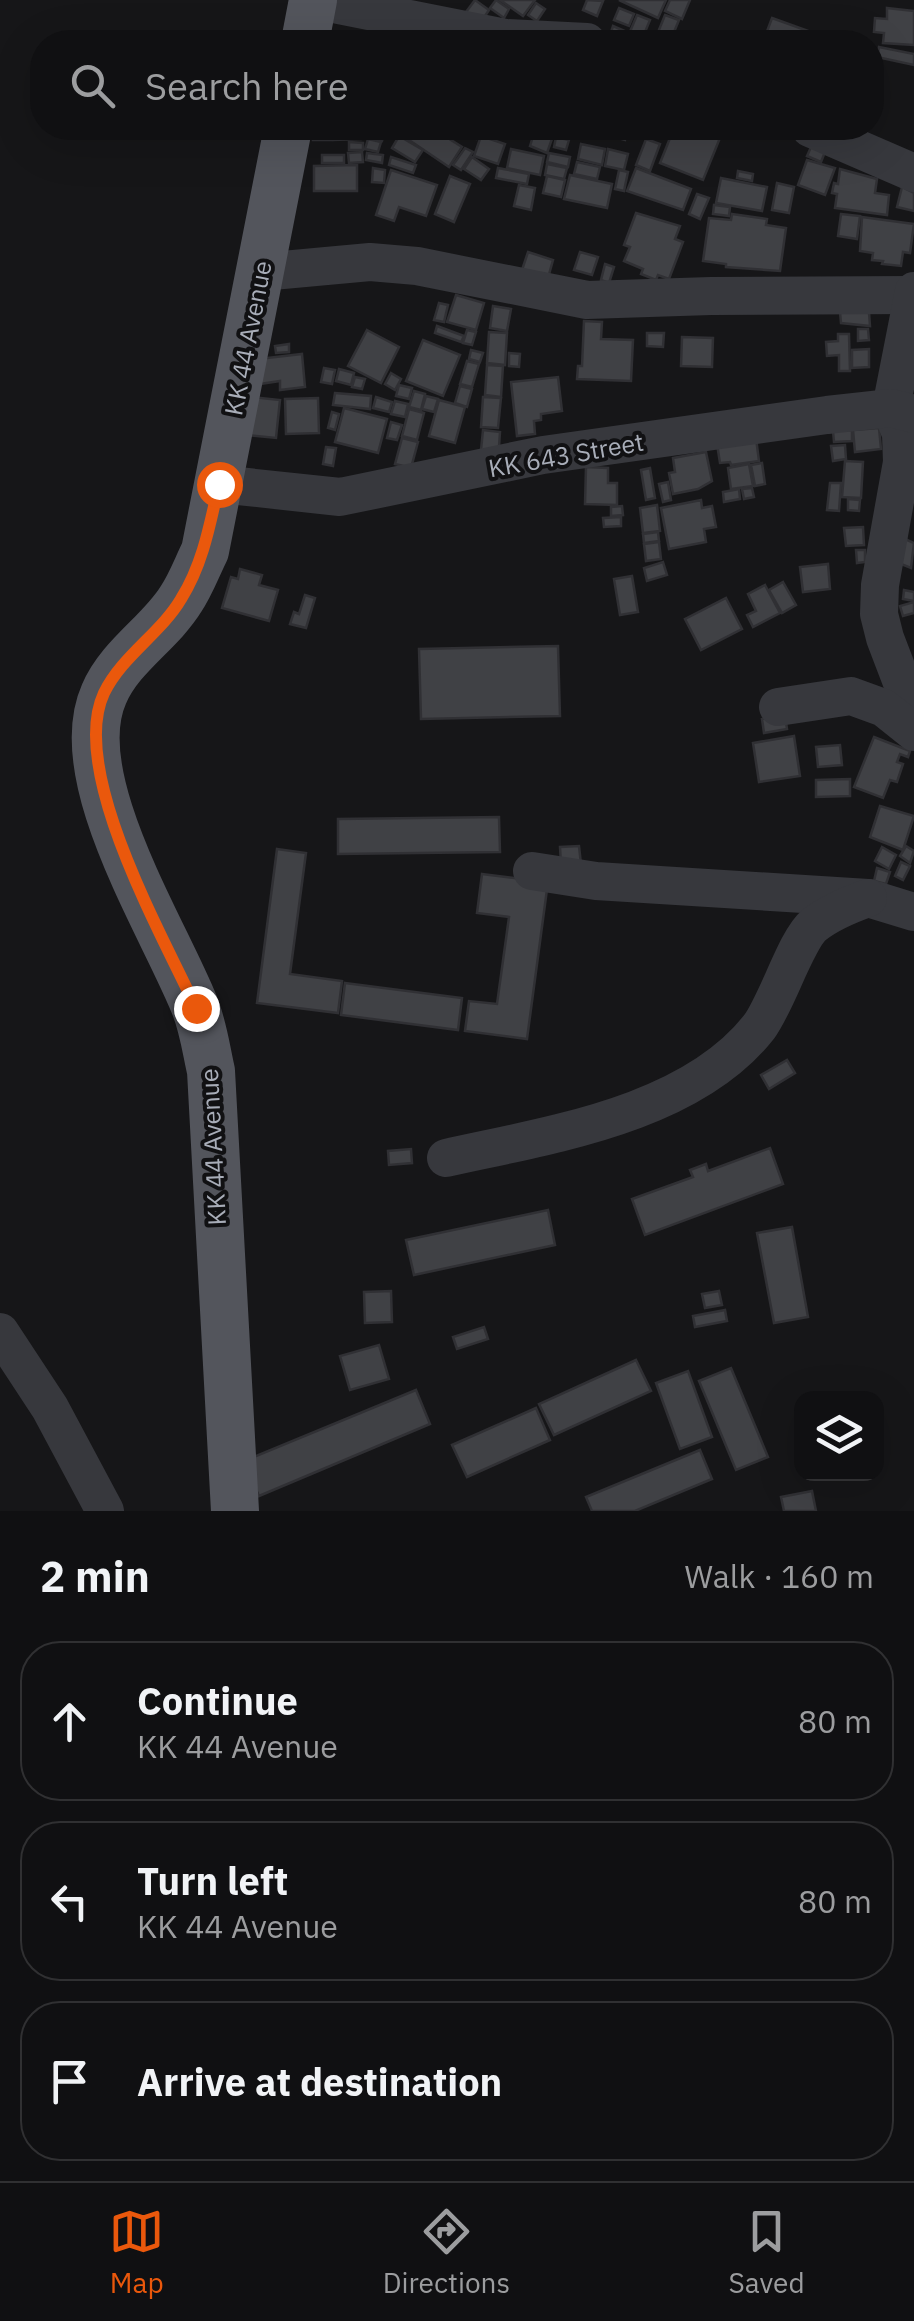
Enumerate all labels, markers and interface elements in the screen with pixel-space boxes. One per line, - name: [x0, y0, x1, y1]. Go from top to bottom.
- search box: [30, 30, 884, 140]
- icon: search: [65, 58, 120, 113]
- text: Search here: [145, 61, 349, 110]
- street label: KK 44 Avenue: [216, 258, 279, 418]
- street label: KK 643 Street: [486, 425, 646, 484]
- route start: [197, 462, 243, 508]
- route end: [174, 986, 220, 1032]
- street label: KK 44 Avenue: [192, 1068, 233, 1226]
- map controls: [794, 1391, 884, 1481]
- button: layers: [794, 1391, 884, 1481]
- text: 2 min: [40, 1549, 150, 1604]
- text: Walk · 160 m: [685, 1555, 874, 1597]
- text: Continue: [137, 1676, 298, 1725]
- icon: ahead: [42, 1694, 97, 1749]
- text: 80 m: [798, 1700, 872, 1742]
- text: KK 44 Avenue: [137, 1725, 338, 1767]
- text: Turn left: [137, 1856, 288, 1905]
- icon: left: [42, 1874, 97, 1929]
- text: 80 m: [798, 1880, 872, 1922]
- text: KK 44 Avenue: [137, 1905, 338, 1947]
- icon: arrive: [42, 2054, 97, 2109]
- text: Arrive at destination: [137, 2057, 502, 2106]
- tab: Map: [109, 2204, 164, 2301]
- tab: Directions: [383, 2204, 510, 2301]
- tab: Saved: [729, 2204, 805, 2301]

